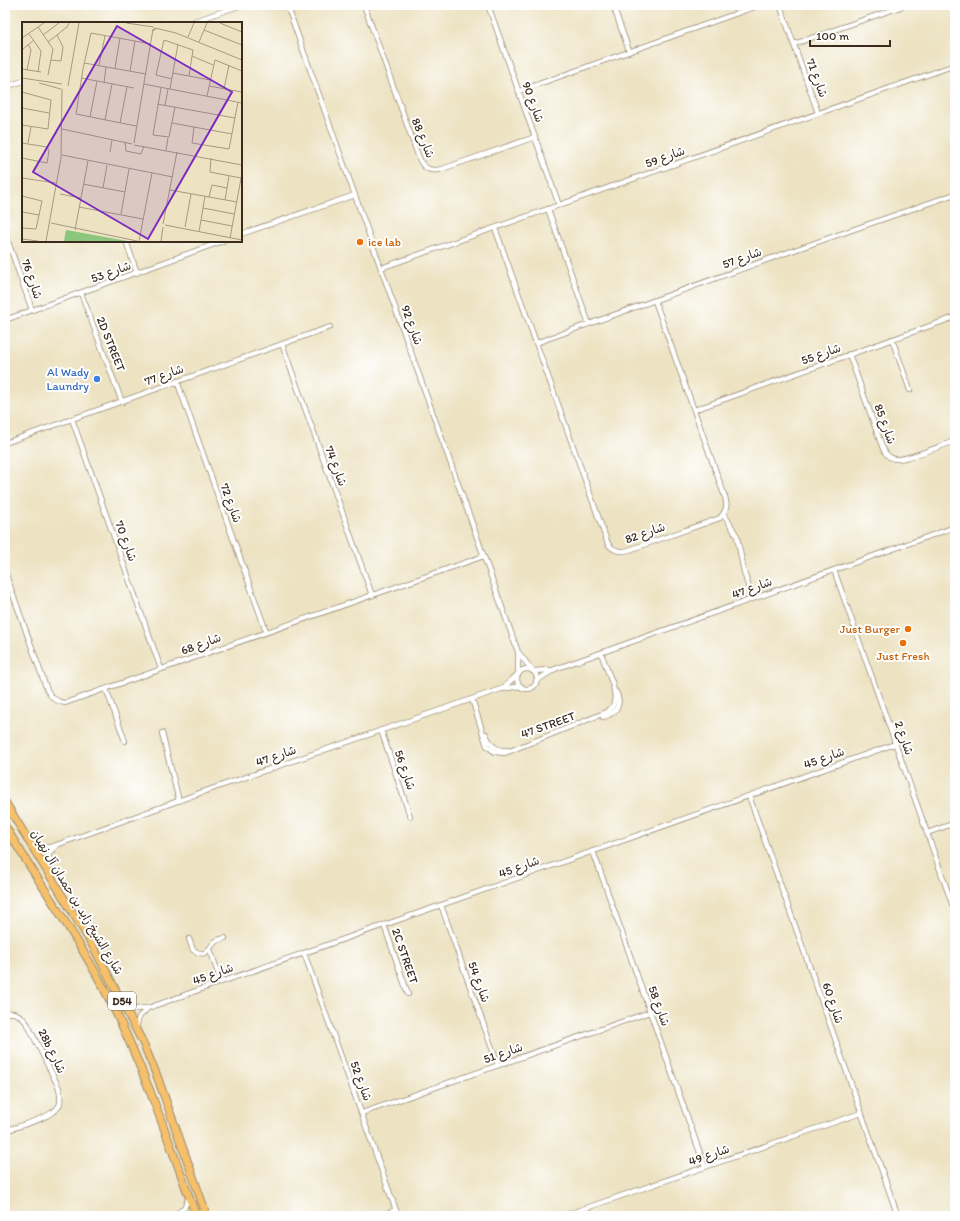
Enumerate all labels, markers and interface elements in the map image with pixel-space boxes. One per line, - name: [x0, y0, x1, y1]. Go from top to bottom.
- inset map: [22, 22, 242, 242]
- scale bar: [810, 22, 890, 48]
- text: 100 m: [816, 29, 849, 43]
- street label: شارع 71: [802, 57, 830, 100]
- street label: شارع 90: [517, 80, 547, 125]
- street label: شارع 88: [407, 116, 437, 161]
- street label: شارع 59: [643, 143, 687, 173]
- place label: ice lab: [368, 235, 401, 249]
- marker: ice lab: [355, 237, 365, 247]
- street label: شارع 57: [720, 244, 764, 273]
- street label: شارع 76: [17, 257, 45, 301]
- street label: شارع 53: [89, 258, 134, 288]
- street label: شارع 92: [396, 303, 426, 347]
- street label: 2D STREET: [94, 315, 128, 374]
- street label: شارع 55: [799, 340, 843, 370]
- street label: شارع 77: [143, 361, 186, 390]
- place label: Al Wady Laundry: [47, 365, 89, 393]
- marker: Al Wady Laundry: [92, 374, 102, 384]
- street label: شارع 85: [869, 402, 899, 447]
- street label: شارع 74: [320, 444, 350, 489]
- street label: شارع 72: [216, 481, 245, 525]
- street label: شارع 70: [110, 519, 140, 564]
- street label: شارع 82: [623, 520, 668, 548]
- street label: شارع 47: [730, 574, 775, 604]
- place label: Just Burger: [840, 622, 900, 636]
- marker: Just Burger: [903, 624, 913, 634]
- street label: شارع 68: [179, 630, 224, 660]
- marker: Just Fresh: [898, 638, 908, 648]
- place label: Just Fresh: [876, 649, 930, 663]
- street label: 47 STREET: [519, 709, 577, 741]
- street label: شارع 2: [890, 719, 916, 757]
- street label: شارع 47: [254, 743, 299, 771]
- street label: شارع 45: [802, 744, 847, 774]
- street label: شارع 56: [390, 748, 418, 792]
- street label: شارع الشيخ زايد بن حمدان آل نهيان: [26, 827, 126, 978]
- street label: شارع 45: [497, 853, 542, 883]
- street label: 2C STREET: [389, 927, 421, 986]
- street label: شارع 45: [191, 960, 236, 990]
- street label: شارع 54: [463, 960, 493, 1005]
- street label: شارع 60: [818, 981, 847, 1026]
- street label: شارع 58: [643, 984, 673, 1029]
- road number: D54: [108, 992, 136, 1010]
- street label: 28b شارع: [33, 1026, 69, 1076]
- street label: شارع 51: [482, 1040, 525, 1068]
- street label: شارع 52: [345, 1059, 375, 1103]
- street label: شارع 49: [687, 1142, 732, 1170]

